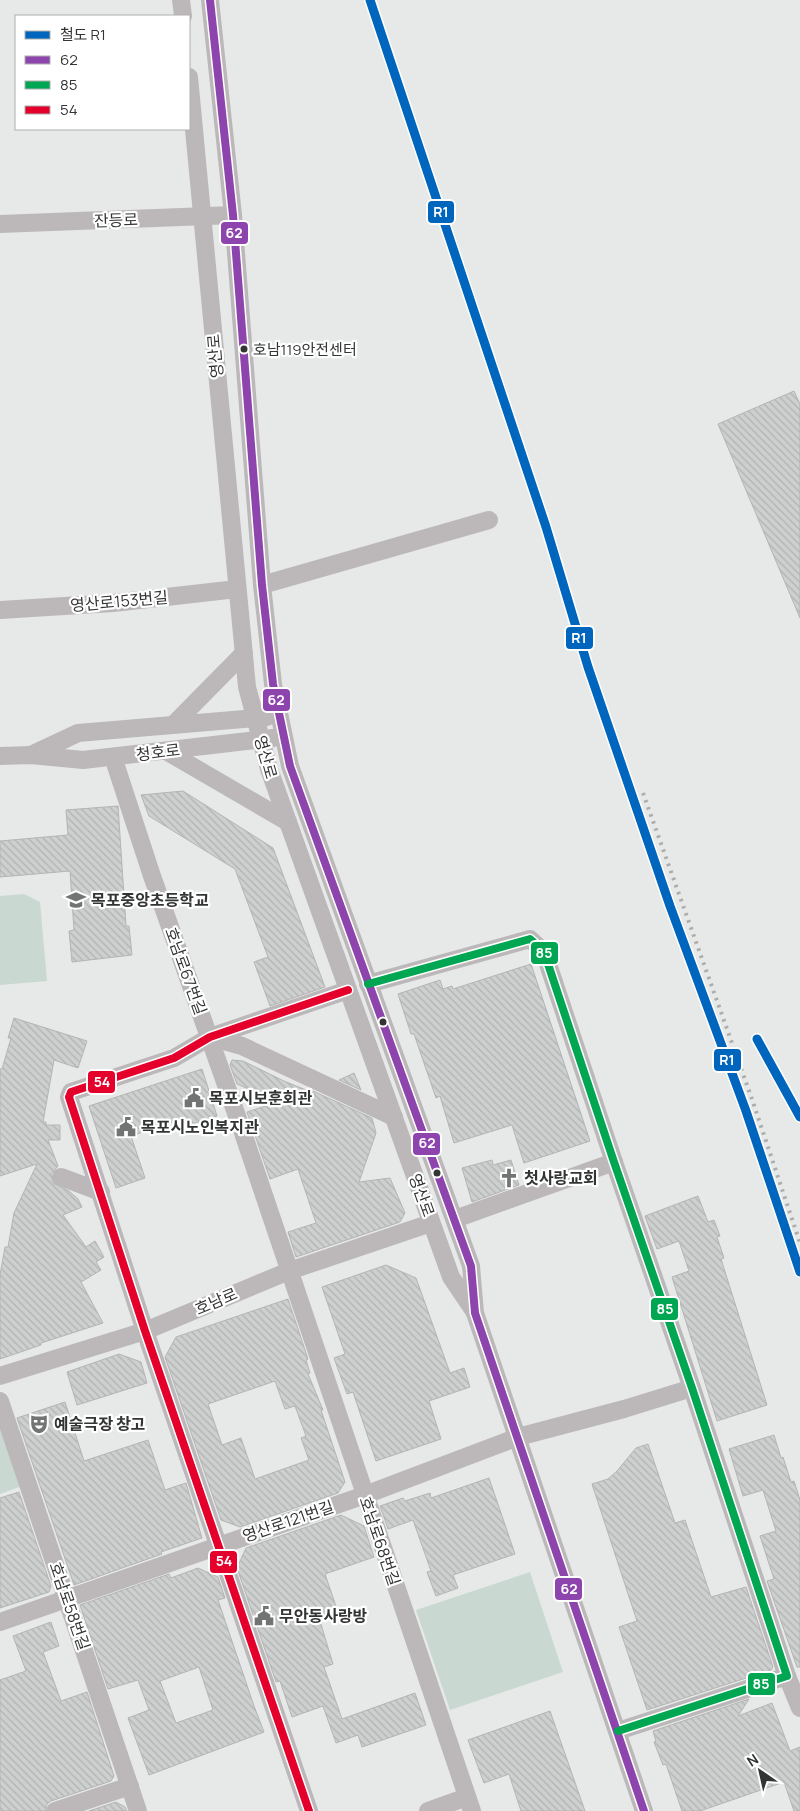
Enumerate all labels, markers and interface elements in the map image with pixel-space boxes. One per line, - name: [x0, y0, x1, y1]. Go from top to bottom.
- legend: [15, 15, 190, 130]
- text: 철도 R1: [60, 24, 106, 45]
- text: 62: [60, 49, 78, 70]
- text: 85: [60, 74, 77, 95]
- text: 54: [60, 99, 78, 120]
- line badge: R1: [427, 200, 455, 224]
- text: R1: [433, 202, 449, 221]
- street label: 잔등로: [94, 208, 139, 232]
- line badge: 62: [220, 221, 249, 245]
- text: 62: [225, 223, 243, 242]
- street label: 영산로: [202, 333, 228, 379]
- place label: 호남119안전센터: [253, 339, 357, 360]
- marker: 호남119안전센터: [239, 344, 249, 354]
- street label: 영산로153번길: [69, 586, 169, 616]
- line badge: R1: [565, 626, 594, 650]
- text: R1: [571, 628, 587, 647]
- line badge: 62: [262, 688, 291, 712]
- text: 62: [267, 690, 285, 709]
- street label: 영산로: [249, 733, 283, 782]
- street label: 청호로: [135, 738, 182, 766]
- school or university icon: 목포중앙초등학교: [65, 889, 87, 911]
- place label: 목포중앙초등학교: [91, 889, 209, 911]
- street label: 호남로67번길: [160, 924, 212, 1018]
- line badge: 85: [530, 941, 559, 965]
- text: 85: [536, 943, 552, 962]
- unlabelled marker: [378, 1017, 388, 1027]
- line badge: R1: [713, 1048, 742, 1072]
- text: R1: [719, 1050, 735, 1069]
- line badge: 54: [87, 1070, 116, 1094]
- text: 54: [94, 1072, 110, 1091]
- public building icon: 목포시보훈회관: [183, 1087, 205, 1109]
- place label: 목포시보훈회관: [209, 1087, 312, 1109]
- public building icon: 목포시노인복지관: [115, 1116, 137, 1138]
- place label: 목포시노인복지관: [141, 1116, 259, 1138]
- line badge: 62: [412, 1132, 441, 1156]
- text: 62: [418, 1133, 436, 1152]
- church icon: 첫사랑교회: [498, 1167, 520, 1189]
- place label: 첫사랑교회: [524, 1167, 598, 1189]
- unlabelled marker: [432, 1168, 442, 1178]
- street label: 영산로: [404, 1170, 440, 1220]
- street label: 호남로: [191, 1282, 241, 1320]
- line badge: 85: [650, 1297, 679, 1321]
- text: 85: [657, 1299, 673, 1318]
- theatre icon: 예술극장 창고: [28, 1413, 50, 1435]
- place label: 예술극장 창고: [54, 1413, 146, 1435]
- street label: 호남로68번길: [354, 1494, 406, 1588]
- street label: 영산로121번길: [239, 1495, 337, 1547]
- line badge: 54: [209, 1550, 238, 1574]
- text: 54: [216, 1551, 232, 1570]
- street label: 호남로58번길: [45, 1559, 95, 1653]
- line badge: 62: [554, 1577, 583, 1601]
- text: 62: [560, 1579, 578, 1598]
- public building icon: 무안동사랑방: [253, 1605, 275, 1627]
- place label: 무안동사랑방: [279, 1605, 368, 1627]
- line badge: 85: [747, 1672, 776, 1696]
- text: 85: [753, 1674, 769, 1693]
- north arrow: [735, 1746, 785, 1796]
- text: N: [743, 1749, 762, 1770]

